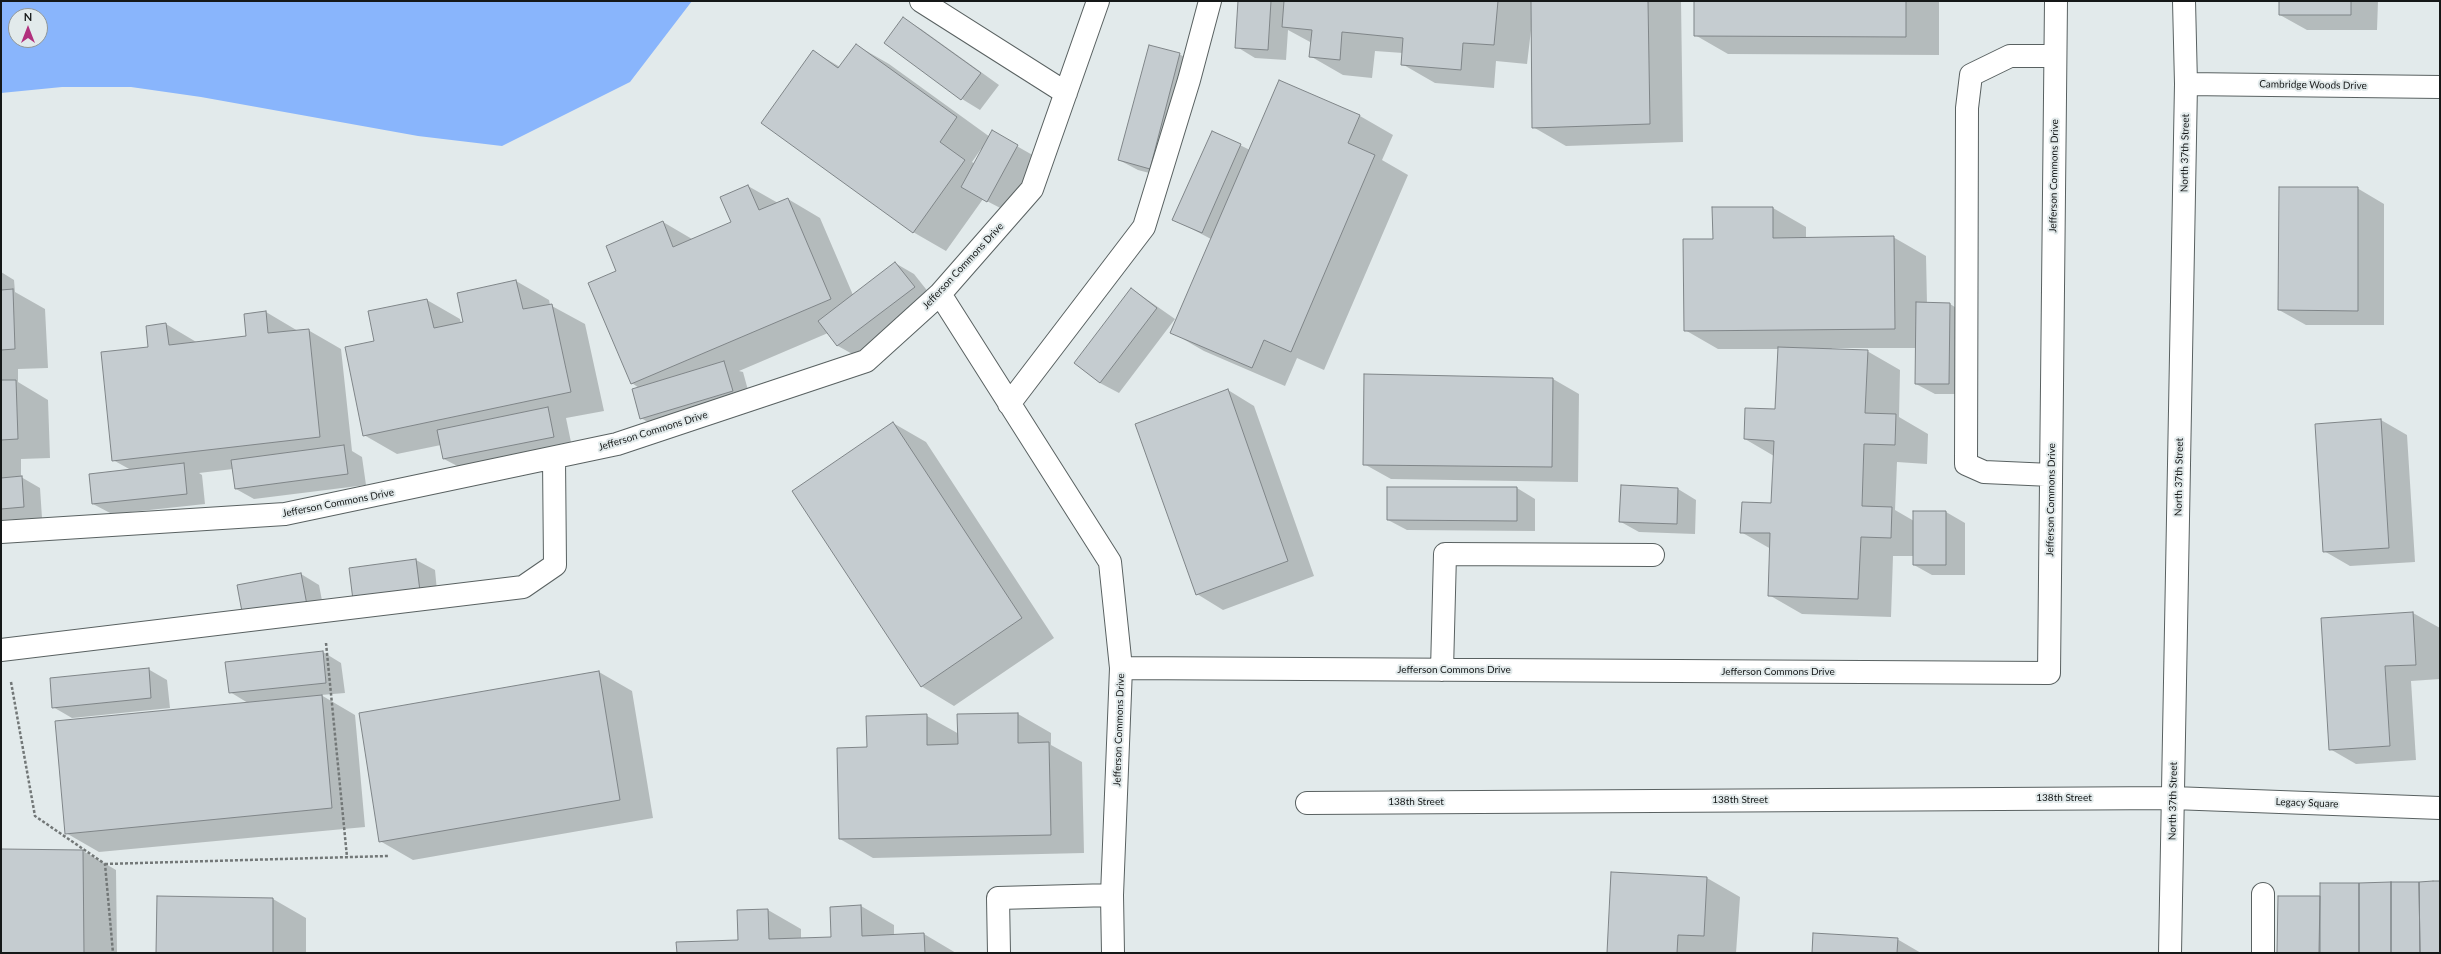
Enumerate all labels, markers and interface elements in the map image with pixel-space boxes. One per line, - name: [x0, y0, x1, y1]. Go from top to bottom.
- north arrow: [8, 8, 48, 48]
- text: N: [24, 10, 32, 23]
- street label: Cambridge Woods Drive: [2259, 78, 2367, 92]
- street label: North 37th Street: [2178, 114, 2192, 192]
- street label: Jefferson Commons Drive: [2047, 119, 2061, 233]
- street label: Jefferson Commons Drive: [920, 220, 1006, 312]
- street label: Jefferson Commons Drive: [597, 409, 709, 453]
- street label: North 37th Street: [2172, 438, 2186, 516]
- street label: Jefferson Commons Drive: [2044, 443, 2058, 557]
- street label: Jefferson Commons Drive: [281, 486, 395, 520]
- street label: Jefferson Commons Drive: [1397, 664, 1511, 676]
- street label: Jefferson Commons Drive: [1721, 666, 1835, 678]
- street label: Jefferson Commons Drive: [1111, 673, 1127, 787]
- street label: North 37th Street: [2166, 762, 2180, 840]
- street label: 138th Street: [2036, 792, 2092, 804]
- street label: 138th Street: [1712, 794, 1768, 806]
- street label: 138th Street: [1388, 796, 1444, 808]
- street label: Legacy Square: [2275, 796, 2339, 810]

